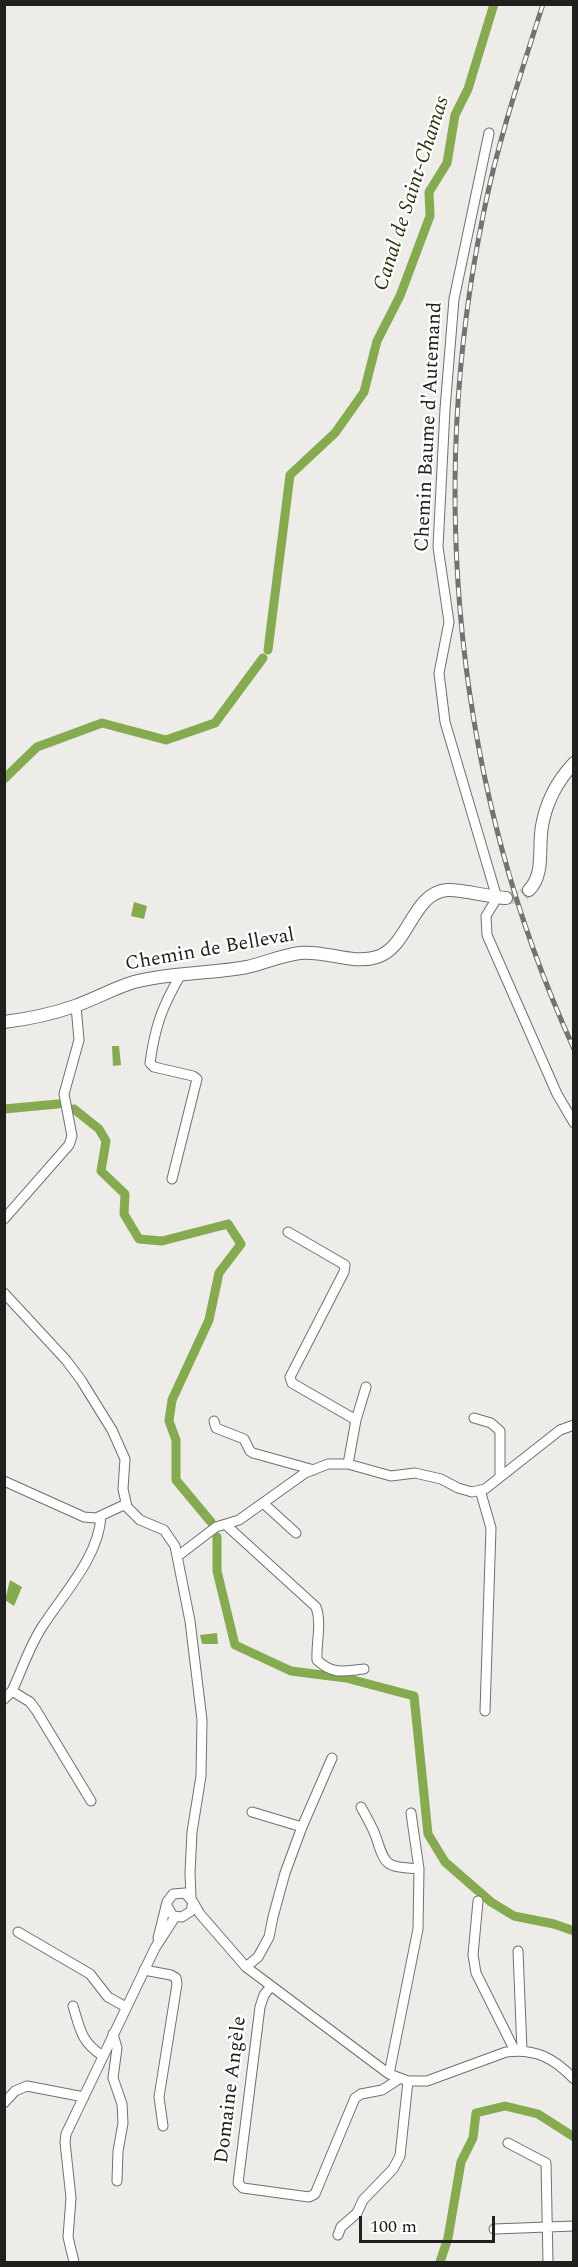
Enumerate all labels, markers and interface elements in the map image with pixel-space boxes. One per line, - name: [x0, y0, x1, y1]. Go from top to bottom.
- water label: Canal de Saint-Chamas: [370, 94, 456, 294]
- street label: Chemin Baume d'Autemand: [411, 301, 449, 553]
- street label: Chemin de Belleval: [124, 924, 296, 978]
- street label: Domaine Angèle: [211, 2015, 253, 2165]
- scale bar: [362, 2204, 498, 2242]
- text: 100 m: [370, 2213, 417, 2240]

